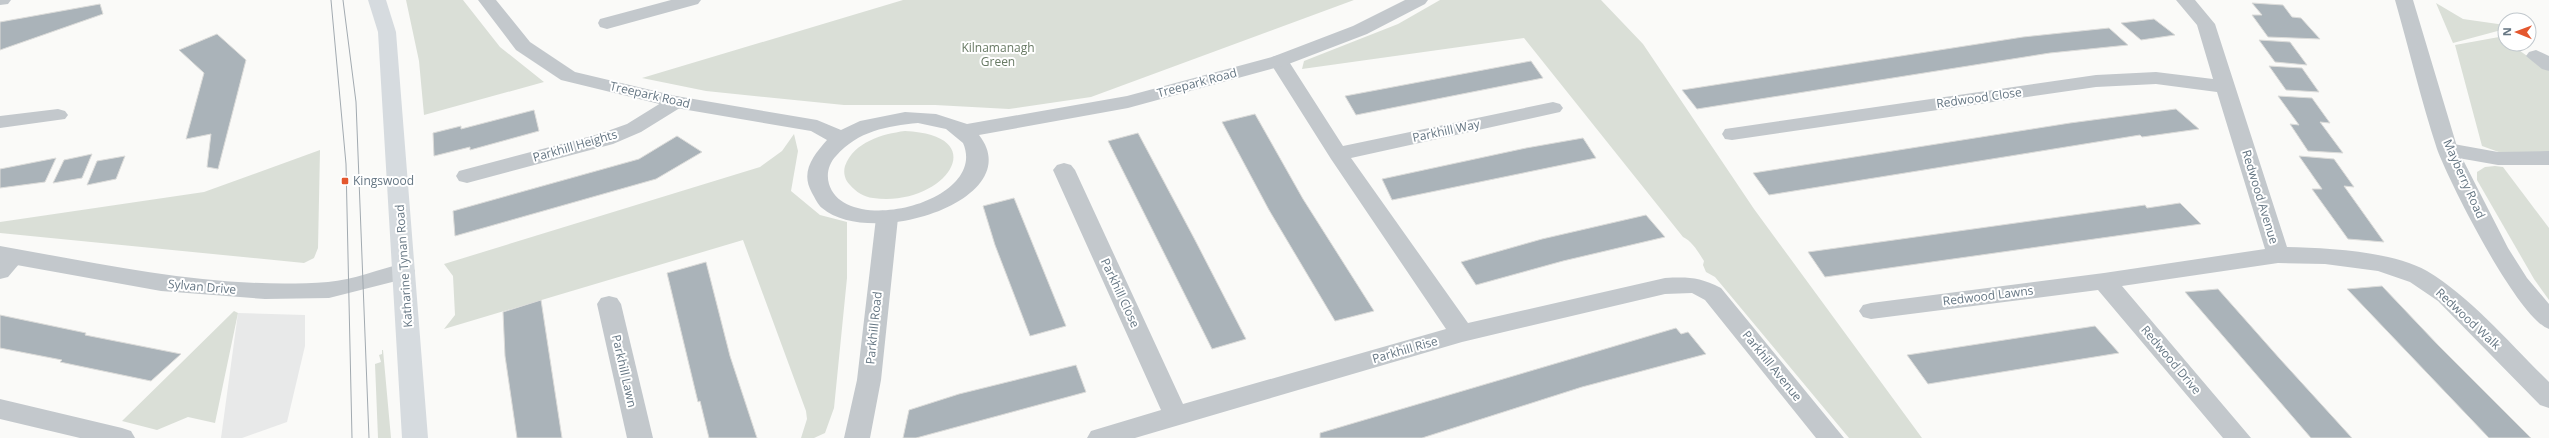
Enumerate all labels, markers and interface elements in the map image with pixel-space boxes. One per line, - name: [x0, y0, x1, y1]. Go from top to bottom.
- north arrow: [2497, 12, 2537, 52]
- text: N: [2499, 27, 2514, 36]
- park label: Kilnamanagh Green: [961, 39, 1035, 70]
- street label: Treepark Road: [1155, 64, 1239, 101]
- street label: Treepark Road: [608, 77, 692, 112]
- street label: Redwood Close: [1935, 83, 2023, 112]
- street label: Parkhill Way: [1411, 115, 1482, 146]
- street label: Parkhill Heights: [531, 125, 619, 166]
- street label: Mayberry Road: [2439, 136, 2490, 221]
- street label: Redwood Avenue: [2238, 148, 2283, 246]
- place label: Kingswood: [353, 172, 414, 189]
- marker: Kingswood: [340, 176, 350, 186]
- street label: Katharine Tynan Road: [391, 204, 416, 328]
- street label: Parkhill Close: [1097, 255, 1144, 331]
- street label: Sylvan Drive: [167, 275, 237, 298]
- street label: Redwood Lawns: [1942, 281, 2034, 309]
- street label: Redwood Walk: [2432, 284, 2505, 354]
- street label: Parkhill Road: [861, 291, 886, 365]
- street label: Redwood Drive: [2138, 322, 2205, 398]
- street label: Parkhill Avenue: [1739, 327, 1806, 405]
- street label: Parkhill Rise: [1370, 332, 1440, 367]
- street label: Parkhill Lawn: [608, 333, 641, 409]

